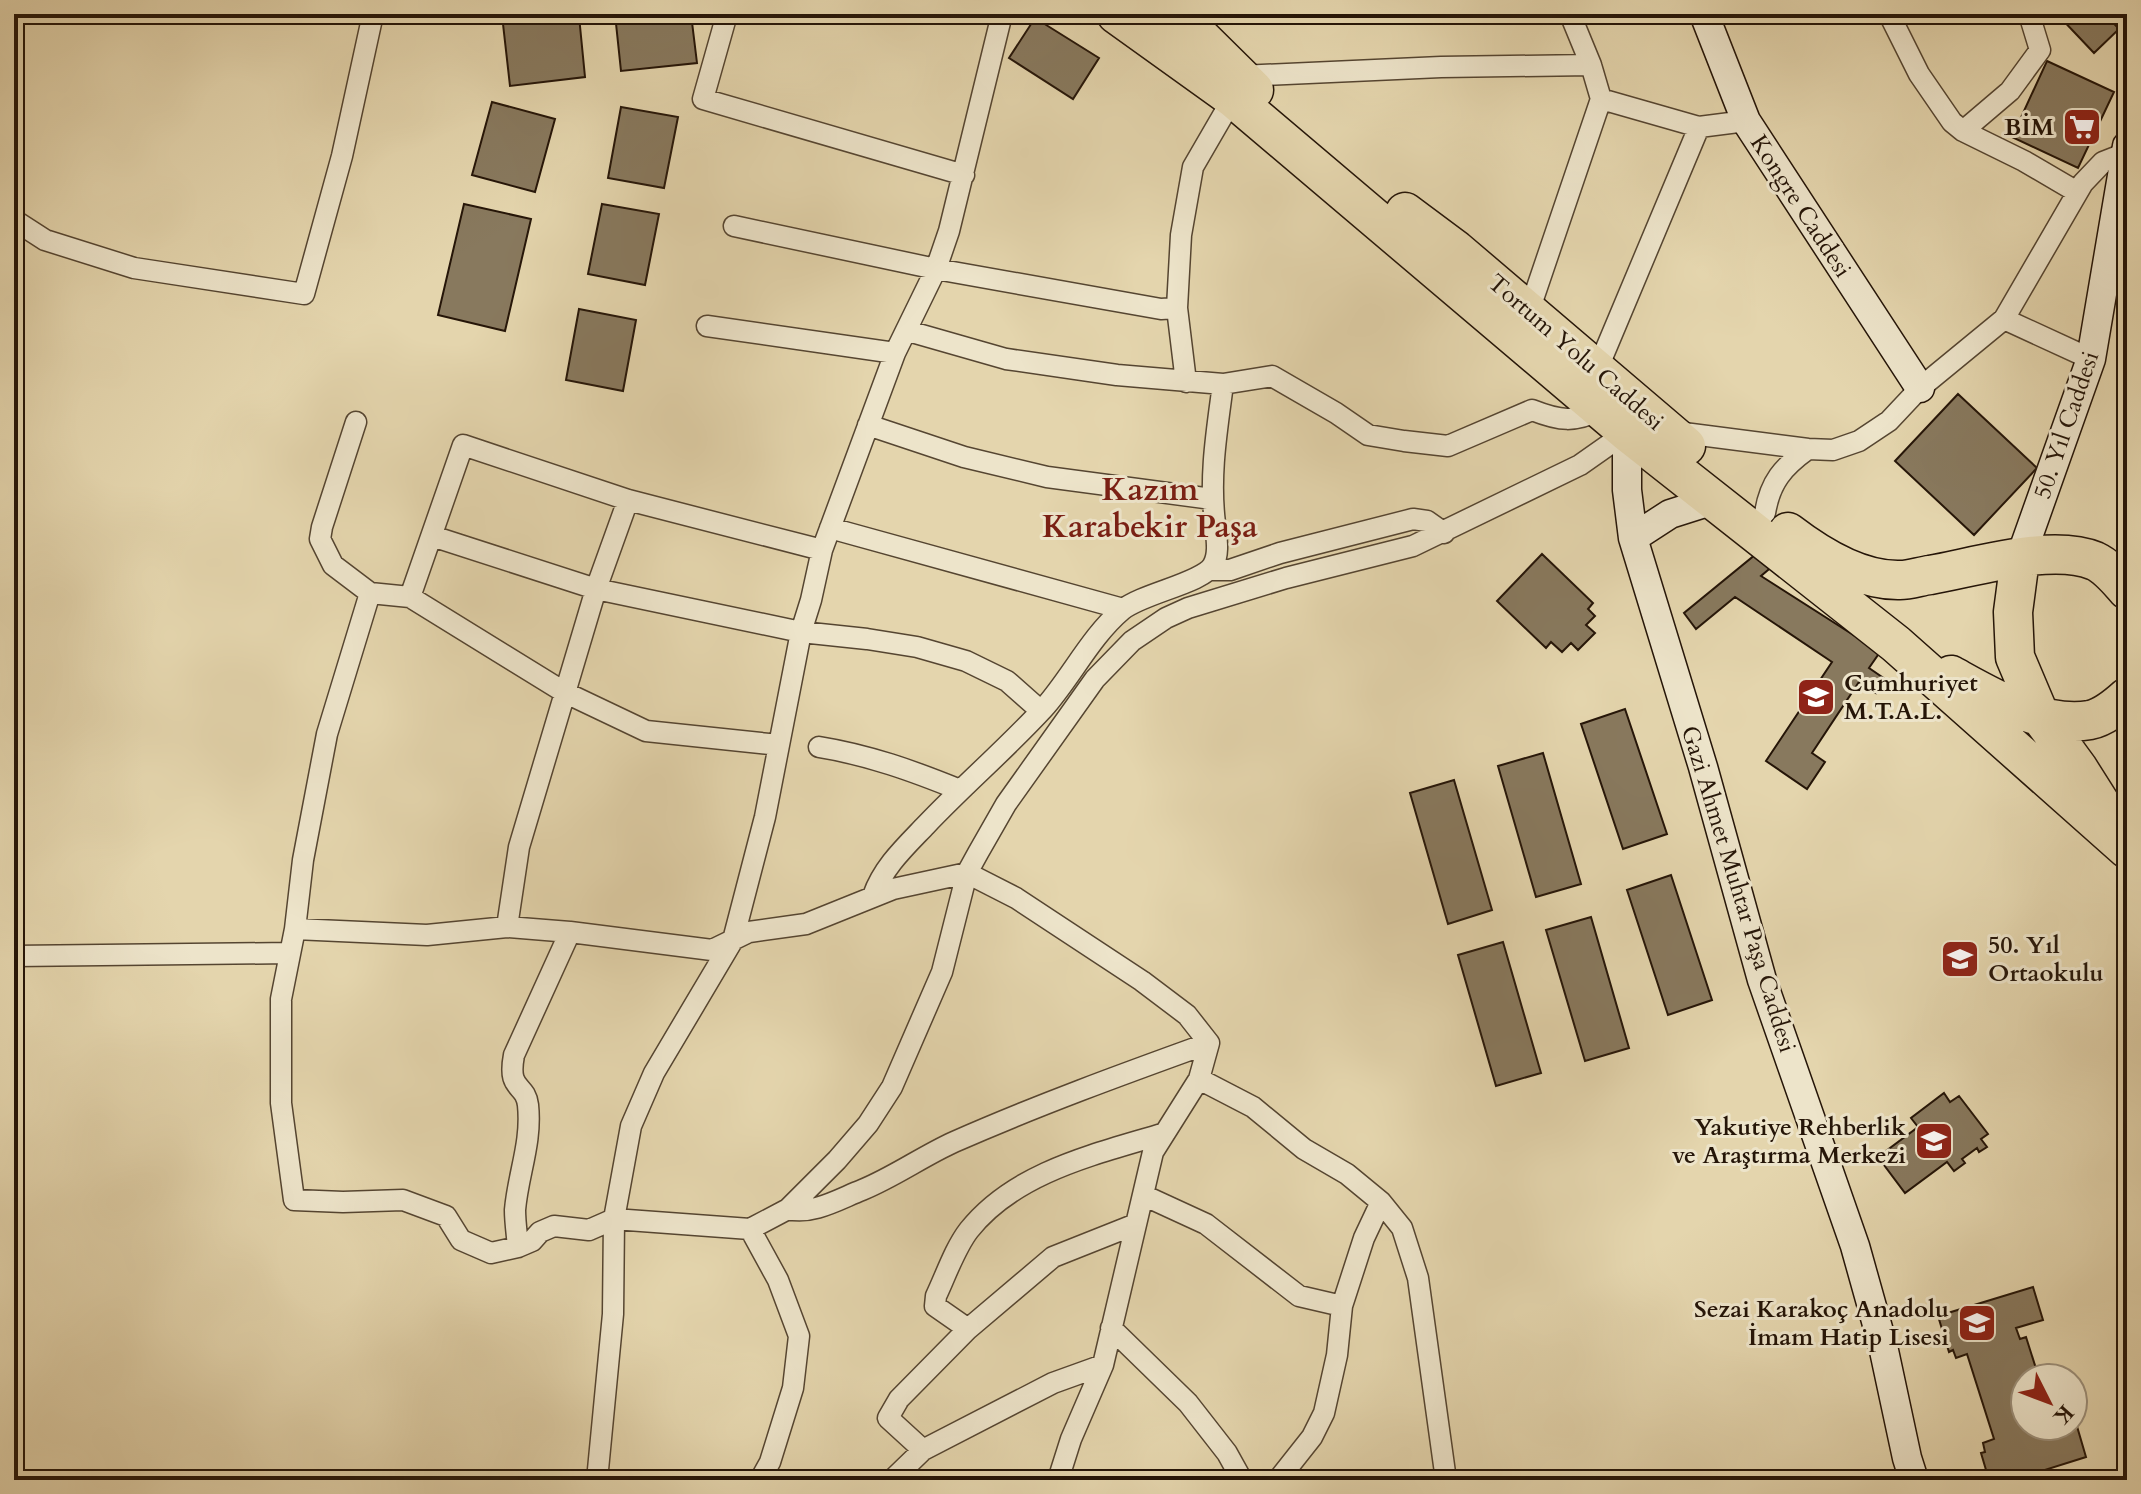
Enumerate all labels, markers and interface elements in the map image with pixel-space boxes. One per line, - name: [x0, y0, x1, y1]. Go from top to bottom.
- supermarket icon: BİM: [2061, 106, 2103, 148]
- place label: BİM: [2004, 111, 2054, 144]
- street label: Kongre Caddesi: [1742, 129, 1859, 284]
- street label: Tortum Yolu Caddesi: [1481, 267, 1671, 438]
- street label: 50. Yıl Caddesi: [2026, 347, 2107, 503]
- district label: Kazım Karabekir Paşa: [1042, 468, 1258, 549]
- place label: Cumhuriyet M.T.A.L.: [1844, 667, 1978, 728]
- school or university icon: Cumhuriyet M.T.A.L.: [1795, 676, 1837, 718]
- street label: Gazi Ahmet Muhtar Paşa Caddesi: [1673, 722, 1804, 1057]
- place label: 50. Yıl Ortaokulu: [1988, 929, 2104, 990]
- school or university icon: 50. Yıl Ortaokulu: [1939, 938, 1981, 980]
- place label: Yakutiye Rehberlik ve Araştırma Merkezi: [1672, 1111, 1906, 1172]
- school or university icon: Yakutiye Rehberlik ve Araştırma Merkezi: [1913, 1120, 1955, 1162]
- place label: Sezai Karakoç Anadolu İmam Hatip Lisesi: [1694, 1293, 1949, 1354]
- school or university icon: Sezai Karakoç Anadolu İmam Hatip Lisesi: [1956, 1302, 1998, 1344]
- north arrow: [2009, 1362, 2089, 1442]
- text: K: [2046, 1398, 2080, 1432]

